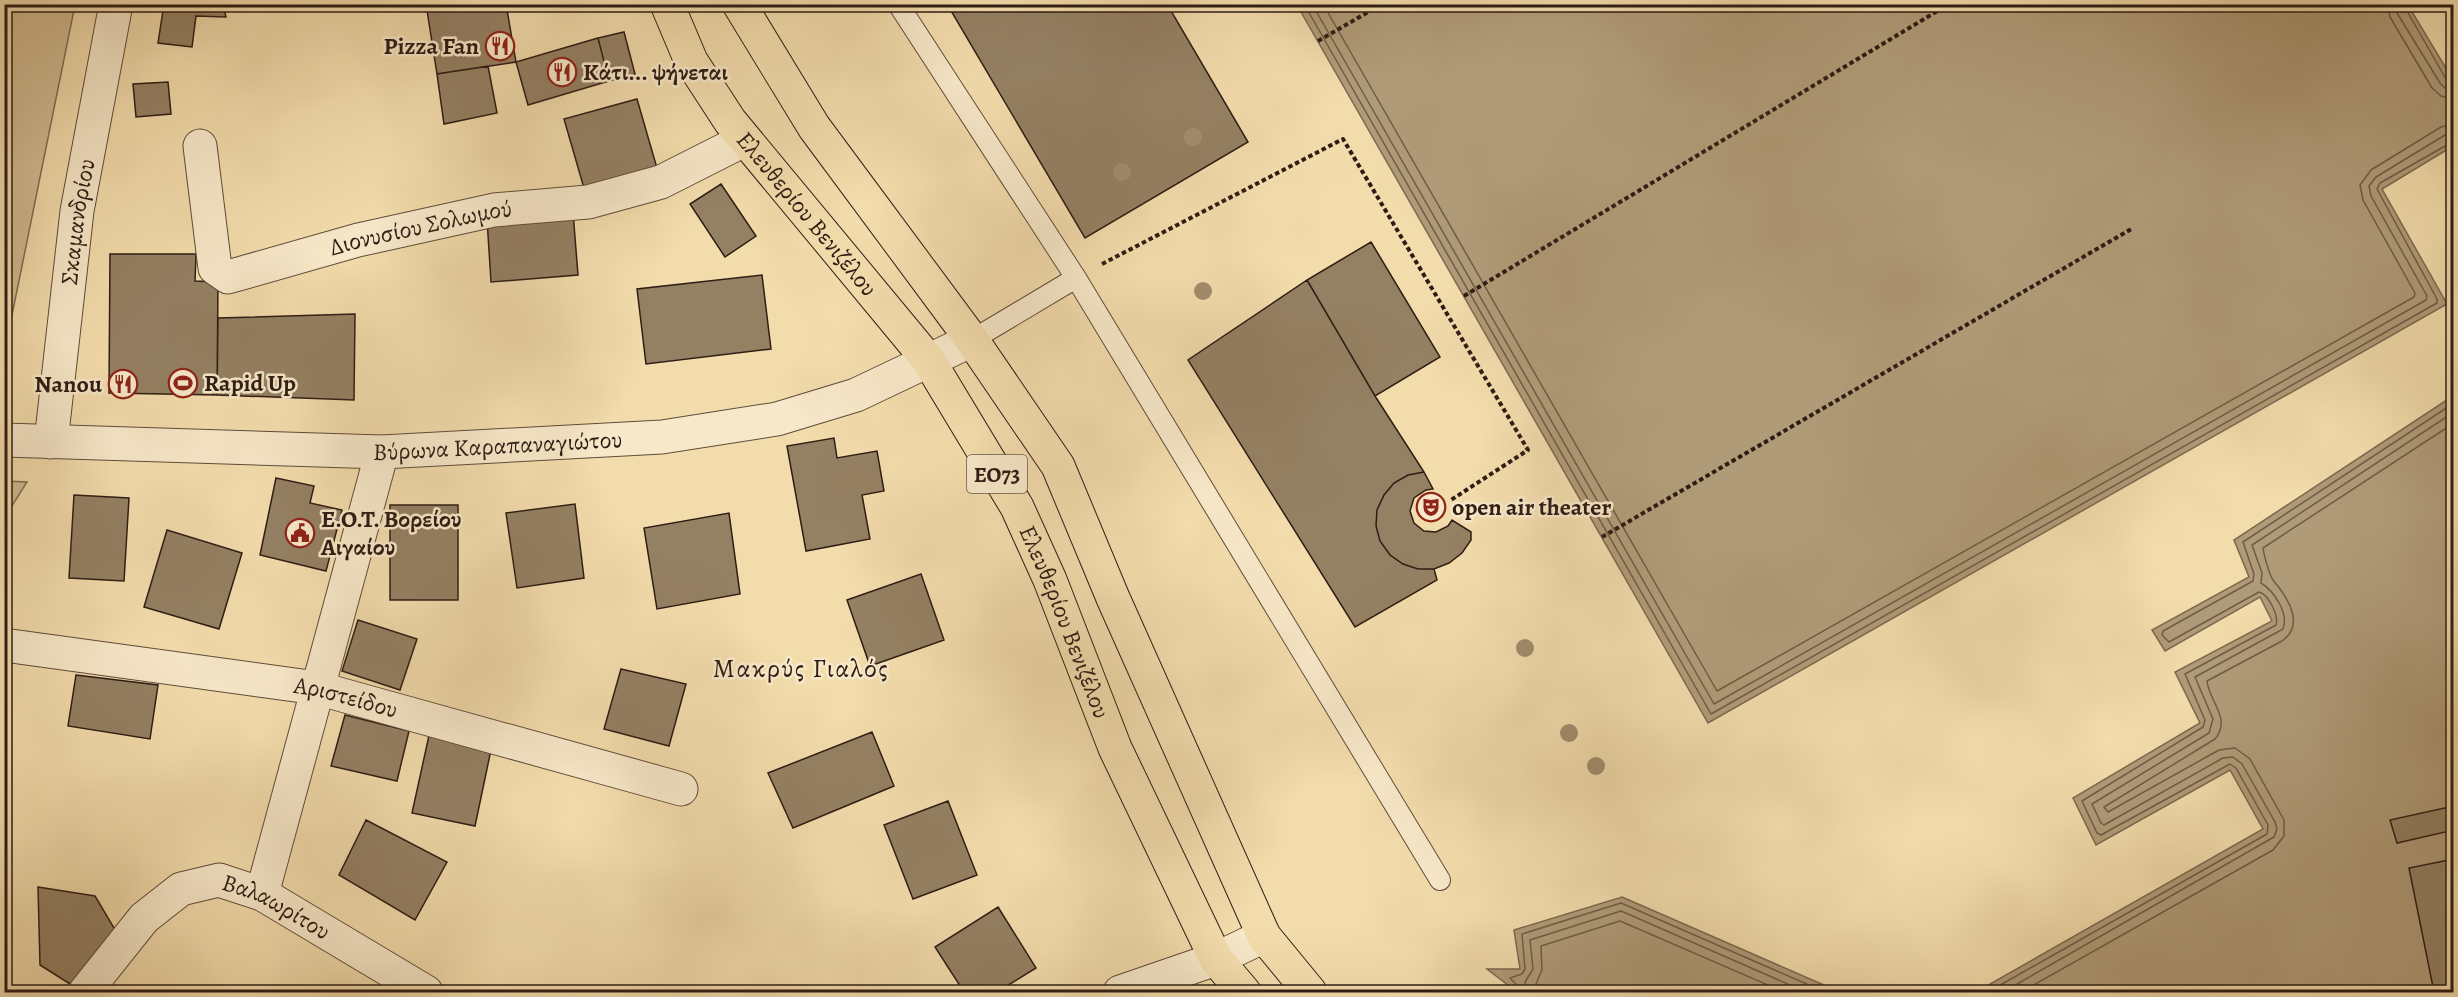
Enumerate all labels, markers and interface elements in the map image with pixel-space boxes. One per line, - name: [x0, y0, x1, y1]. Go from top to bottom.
- place label: Pizza Fan: [384, 30, 480, 62]
- restaurant icon: Pizza Fan: [484, 30, 516, 62]
- restaurant icon: Κάτι... ψήνεται: [546, 56, 578, 88]
- place label: Κάτι... ψήνεται: [583, 56, 728, 88]
- street label: Ελευθερίου Βενιζέλου: [729, 125, 885, 303]
- street label: Σκαμανδρίου: [53, 156, 103, 286]
- street label: Διονυσίου Σολωμού: [326, 193, 513, 263]
- sports icon: Rapid Up: [167, 367, 199, 399]
- place label: Rapid Up: [204, 367, 296, 399]
- place label: Nanou: [34, 368, 103, 400]
- restaurant icon: Nanou: [107, 368, 139, 400]
- street label: Βύρωνα Καραπαναγιώτου: [373, 423, 623, 468]
- road number: ΕΟ73: [967, 455, 1027, 493]
- theatre icon: open air theater: [1415, 491, 1447, 523]
- place label: open air theater: [1452, 491, 1611, 523]
- place label: Ε.Ο.Τ. Βορείου Αιγαίου: [320, 503, 462, 563]
- public building icon: Ε.Ο.Τ. Βορείου Αιγαίου: [284, 517, 316, 549]
- street label: Ελευθερίου Βενιζέλου: [1011, 520, 1118, 723]
- district label: Μακρύς Γιαλός: [713, 651, 889, 686]
- street label: Αριστείδου: [291, 669, 402, 726]
- street label: Βαλαωρίτου: [218, 866, 336, 947]

